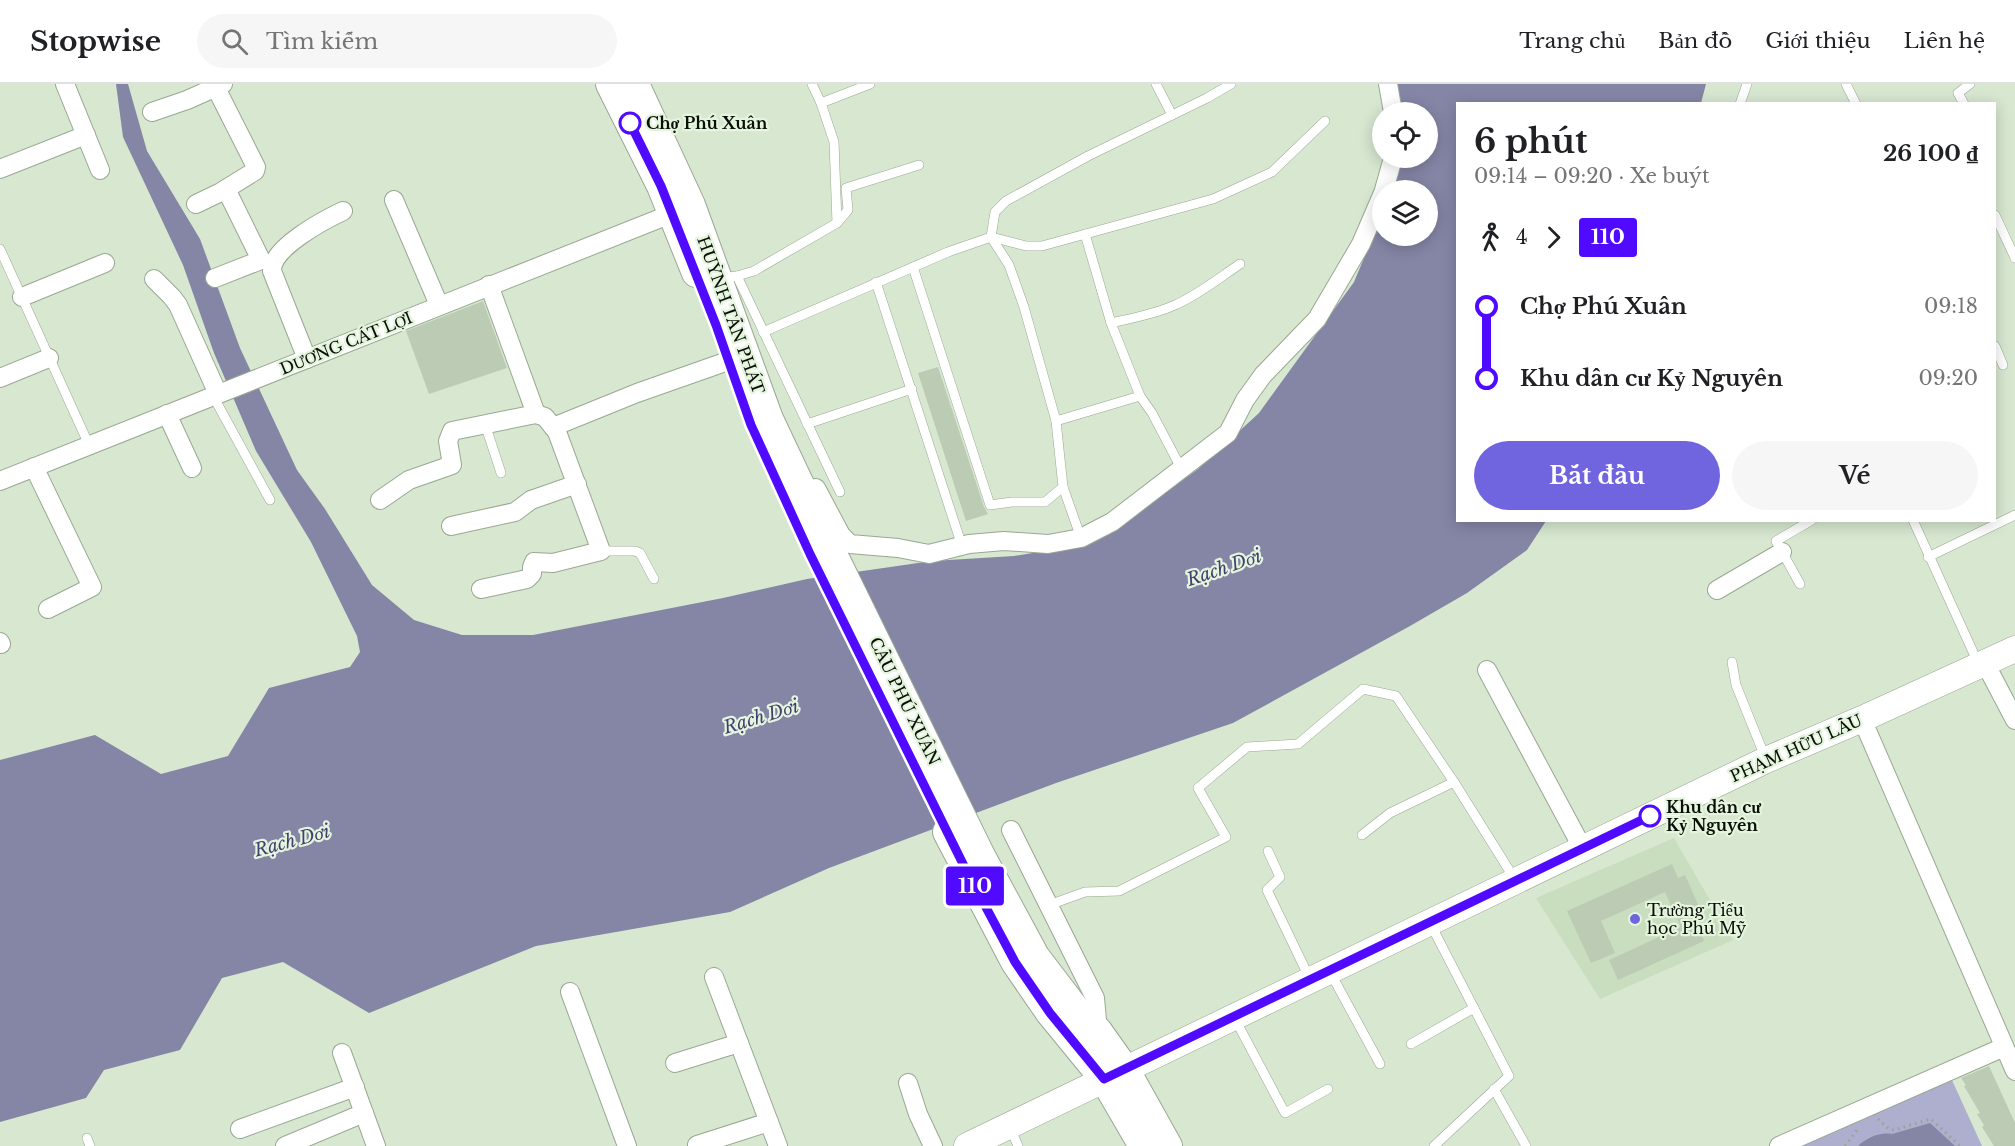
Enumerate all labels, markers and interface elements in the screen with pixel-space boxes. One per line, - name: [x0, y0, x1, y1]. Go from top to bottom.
- search box: [197, 14, 617, 68]
- text: Stopwise: [30, 24, 161, 59]
- icon: search: [218, 25, 251, 58]
- text: Tìm kiếm: [266, 28, 378, 55]
- text: Trang chủ: [1519, 28, 1625, 54]
- text: Bản đồ: [1658, 28, 1732, 54]
- text: Giới thiệu: [1765, 28, 1871, 54]
- text: Liên hệ: [1904, 28, 1985, 54]
- map controls: [1372, 102, 1438, 246]
- button: locate: [1372, 102, 1438, 168]
- marker: Chợ Phú Xuân: [619, 112, 641, 134]
- place label: Chợ Phú Xuân: [646, 113, 768, 133]
- text: 6 phút: [1474, 121, 1588, 162]
- text: 26 100 ₫: [1883, 140, 1978, 167]
- text: 09:14 – 09:20 · Xe buýt: [1474, 164, 1709, 188]
- button: layers: [1372, 180, 1438, 246]
- icon: walk: [1474, 221, 1507, 254]
- icon: forward: [1537, 221, 1570, 254]
- text: 110: [1591, 224, 1625, 250]
- text: 4: [1516, 225, 1528, 249]
- street label: HUỲNH TẤN PHÁT: [693, 233, 769, 397]
- text: Chợ Phú Xuân: [1520, 293, 1687, 320]
- text: 09:18: [1924, 294, 1978, 318]
- street label: DƯƠNG CÁT LỢI: [277, 307, 415, 379]
- text: Khu dân cư Kỷ Nguyên: [1520, 365, 1783, 392]
- text: 09:20: [1919, 366, 1978, 390]
- button: Bắt đầu: [1474, 441, 1720, 510]
- button: Vé: [1732, 441, 1978, 510]
- water label: Rạch Dơi: [1183, 545, 1265, 591]
- street label: CẦU PHÚ XUÂN: [865, 634, 945, 768]
- water label: Rạch Dơi: [720, 695, 802, 739]
- street label: PHẠM HỮU LẦU: [1727, 710, 1866, 786]
- place label: Khu dân cư Kỷ Nguyên: [1666, 797, 1761, 835]
- marker: Khu dân cư Kỷ Nguyên: [1639, 805, 1661, 827]
- water label: Rạch Dơi: [251, 820, 333, 862]
- line badge: 110: [940, 866, 1010, 906]
- text: 110: [958, 873, 992, 899]
- place label: Trường Tiểu học Phú Mỹ: [1647, 900, 1747, 938]
- marker: Trường Tiểu học Phú Mỹ: [1628, 912, 1642, 926]

